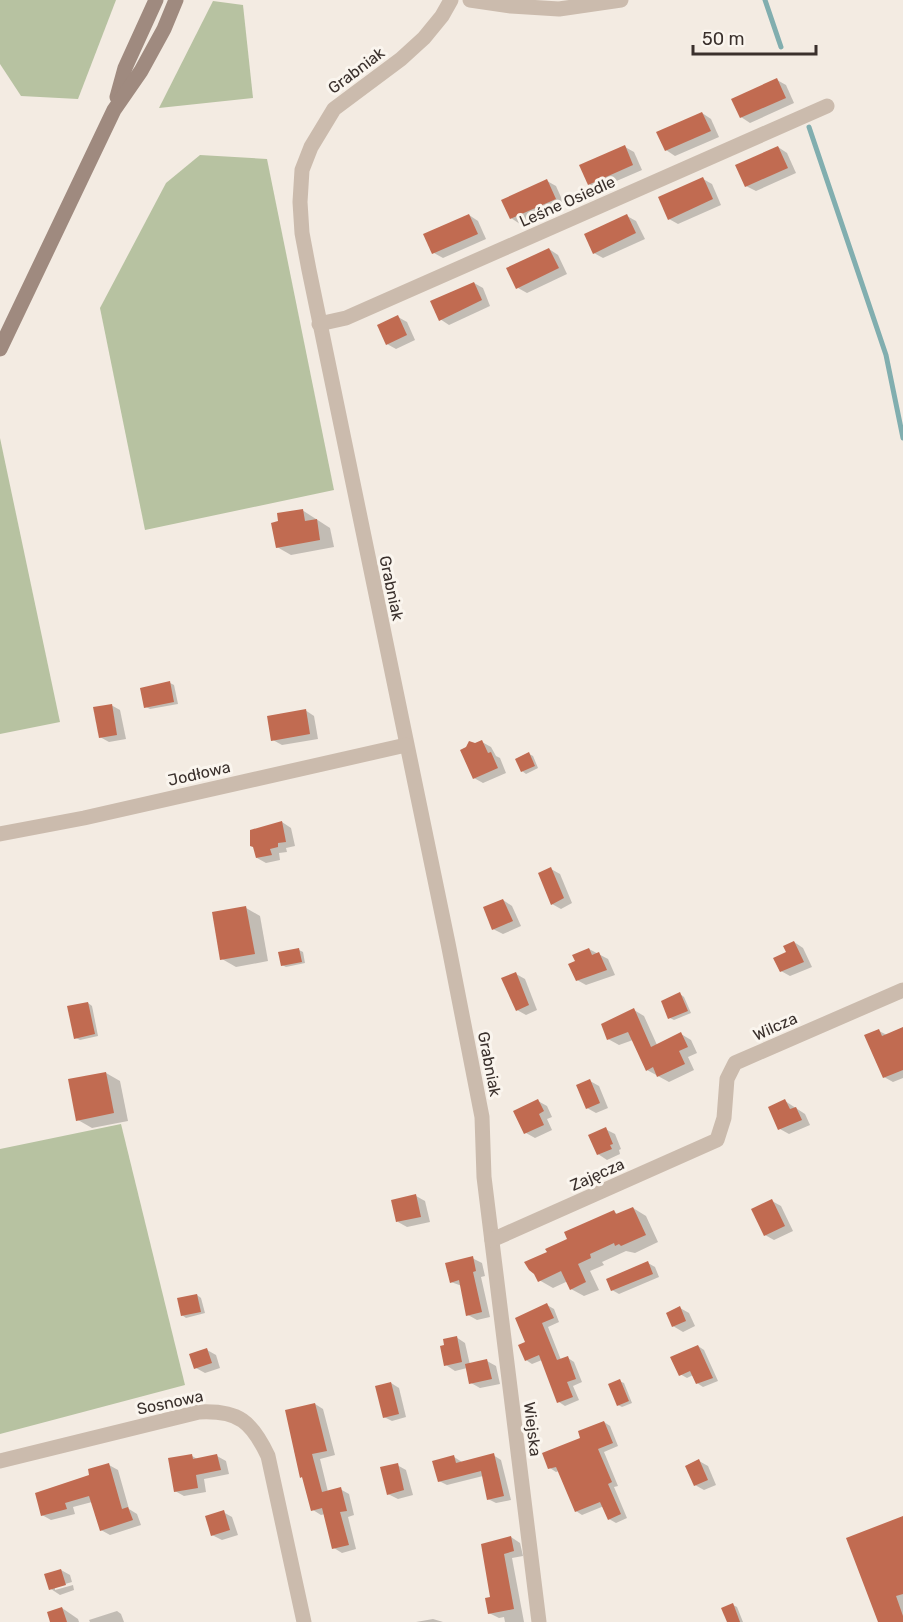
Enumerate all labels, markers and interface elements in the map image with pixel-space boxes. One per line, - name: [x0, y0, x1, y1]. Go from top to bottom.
- scale bar: [693, 18, 816, 56]
- text: 50 m: [702, 28, 745, 50]
- street label: Grabniak: [324, 43, 389, 98]
- street label: Leśne Osiedle: [516, 172, 618, 231]
- street label: Grabniak: [375, 554, 408, 623]
- street label: Jodłowa: [166, 757, 232, 790]
- street label: Wilcza: [750, 1008, 800, 1045]
- street label: Grabniak: [474, 1030, 505, 1099]
- street label: Zajęcza: [567, 1154, 628, 1196]
- street label: Sosnowa: [135, 1386, 205, 1419]
- street label: Wiejska: [520, 1401, 545, 1457]

